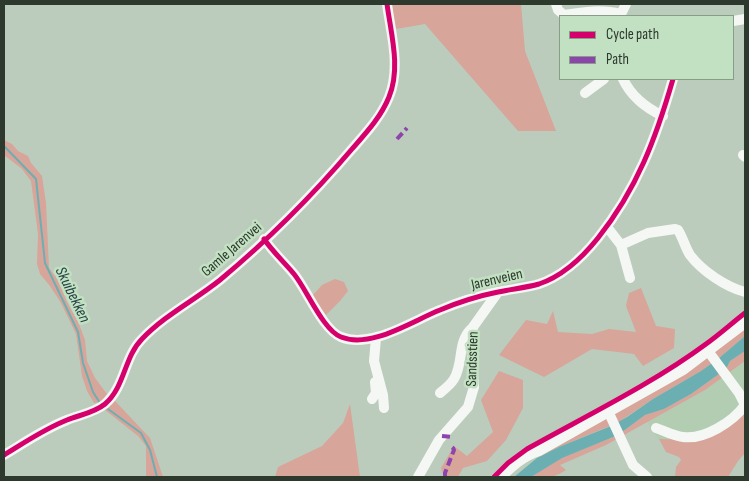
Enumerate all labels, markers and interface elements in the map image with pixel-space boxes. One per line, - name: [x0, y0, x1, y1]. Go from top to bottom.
- legend: [559, 15, 734, 80]
- text: Cycle path: [606, 25, 659, 44]
- text: Path: [606, 50, 629, 69]
- street label: Gamle Jarenvei: [198, 219, 266, 281]
- water label: Skuibekken: [50, 264, 94, 326]
- street label: Jarenveien: [470, 265, 524, 295]
- street label: Sandsstien: [463, 331, 483, 387]

